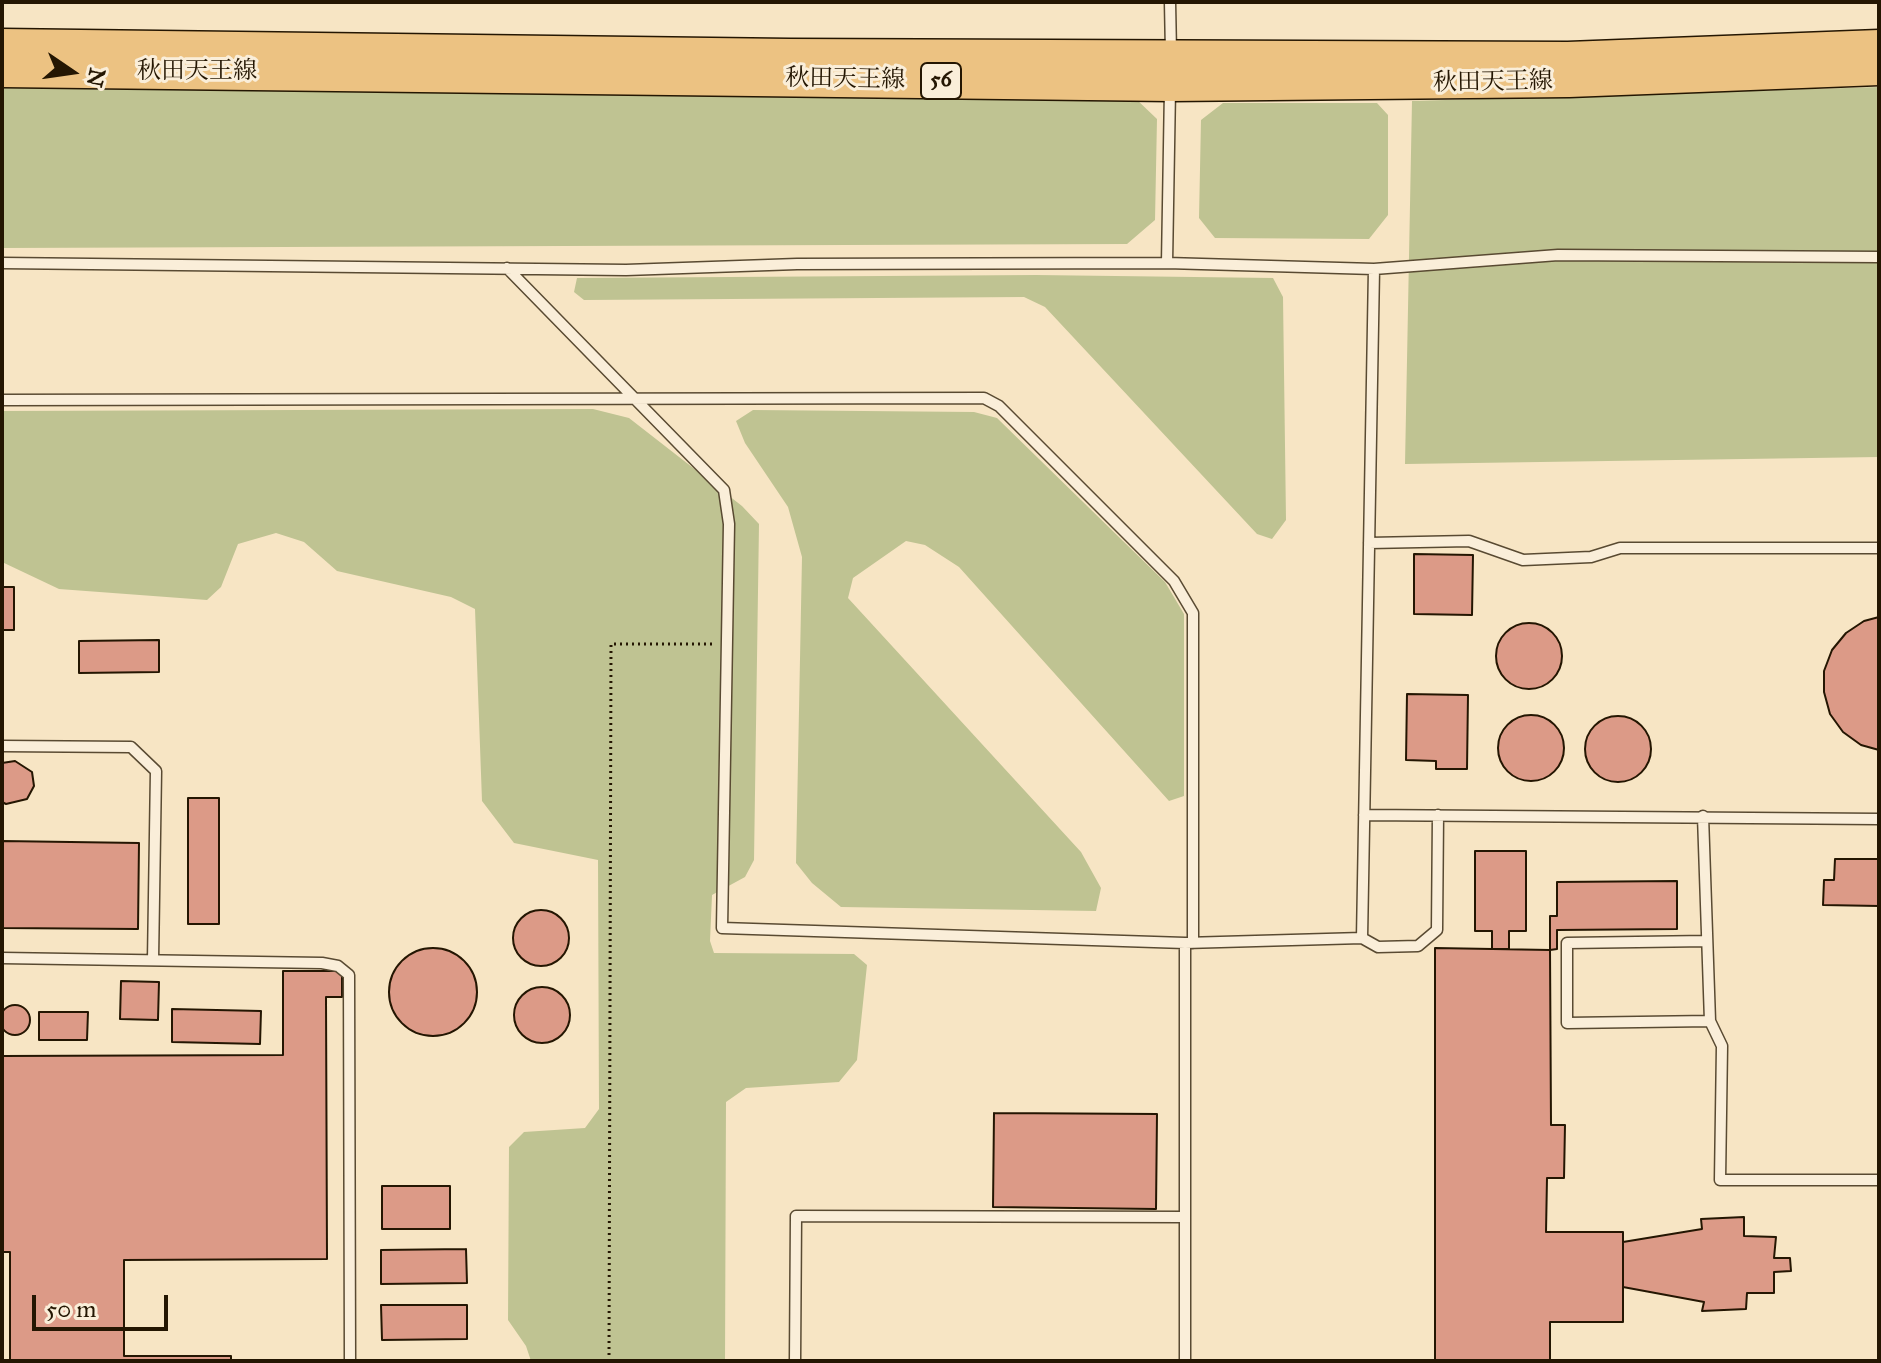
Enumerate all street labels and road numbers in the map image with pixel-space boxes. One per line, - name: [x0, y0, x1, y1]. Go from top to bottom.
- street label: 秋田天王線: [137, 58, 257, 86]
- road number: 56: [921, 63, 961, 99]
- street label: 秋田天王線: [785, 65, 905, 95]
- street label: 秋田天王線: [1433, 68, 1553, 98]

